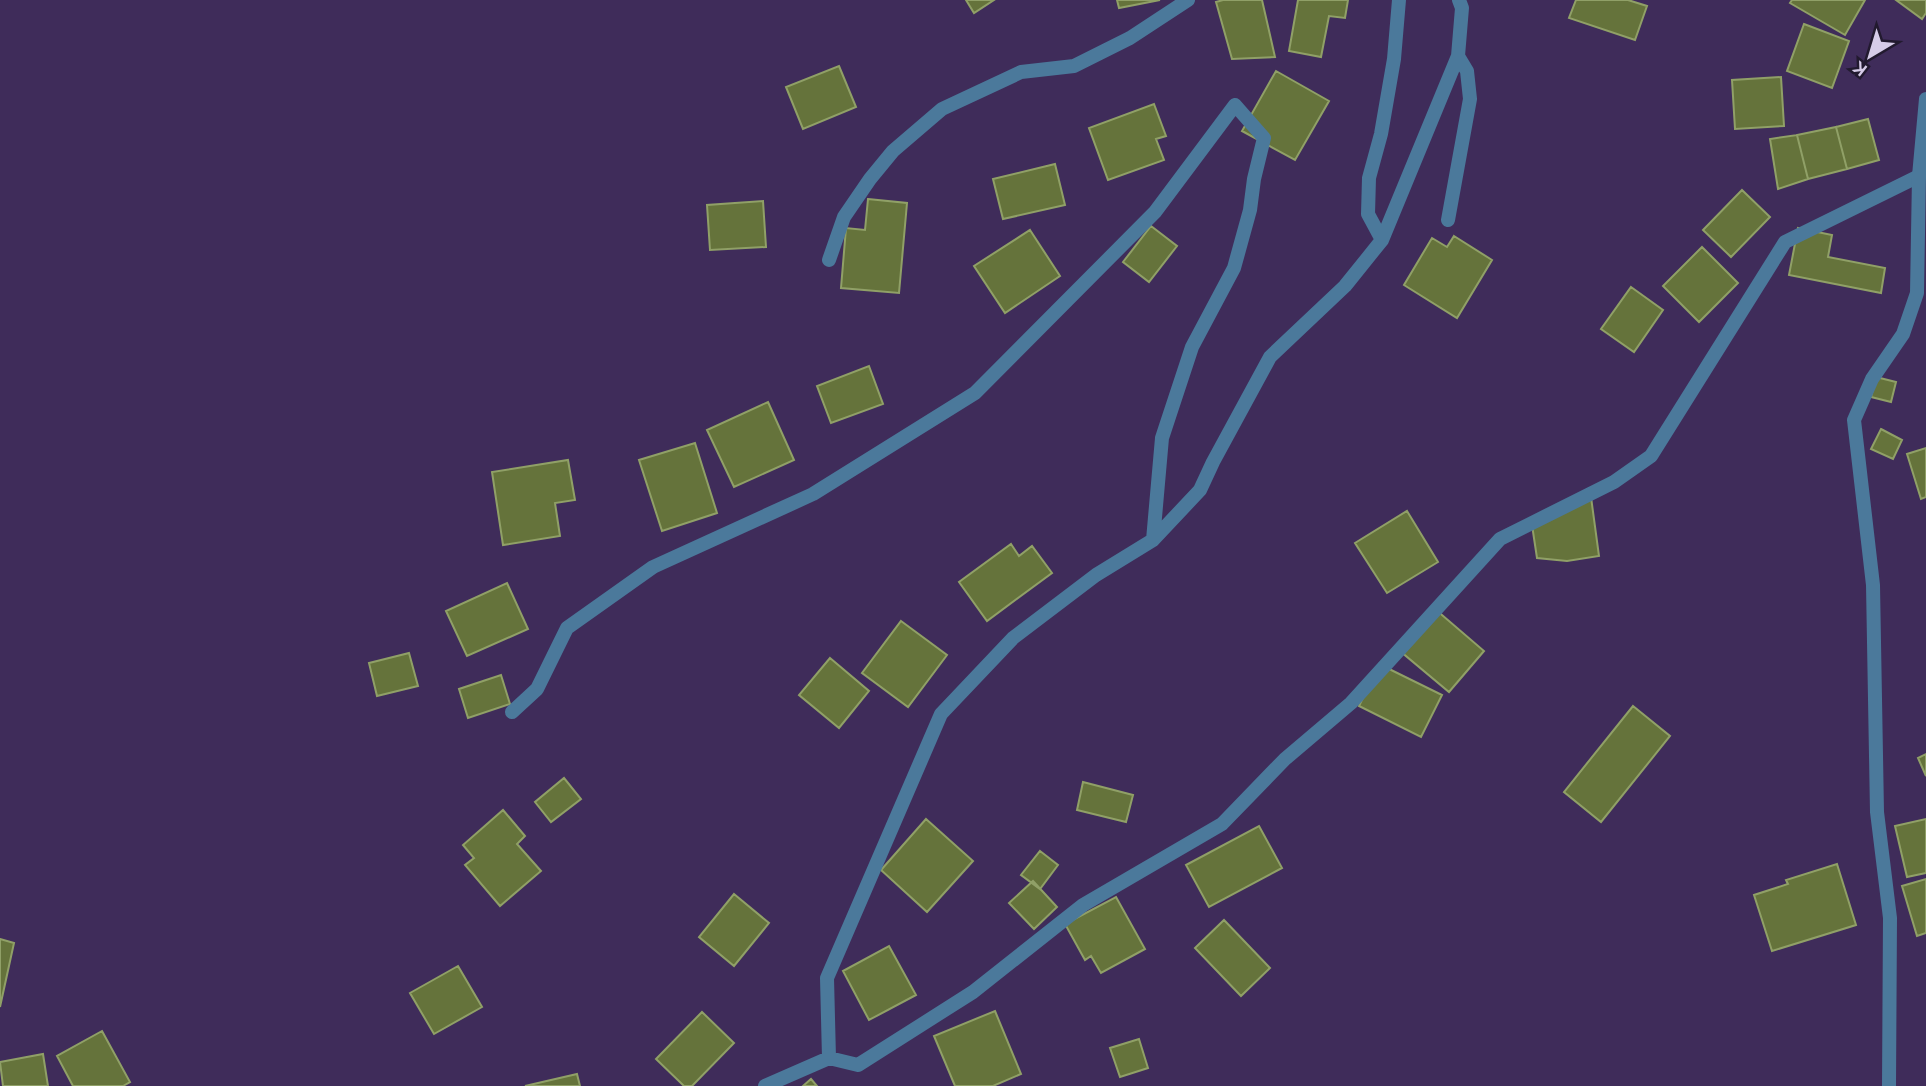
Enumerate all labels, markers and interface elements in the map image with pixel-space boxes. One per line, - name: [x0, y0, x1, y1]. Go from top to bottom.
- north arrow: [1835, 21, 1905, 91]
- text: K: [1848, 56, 1872, 81]

